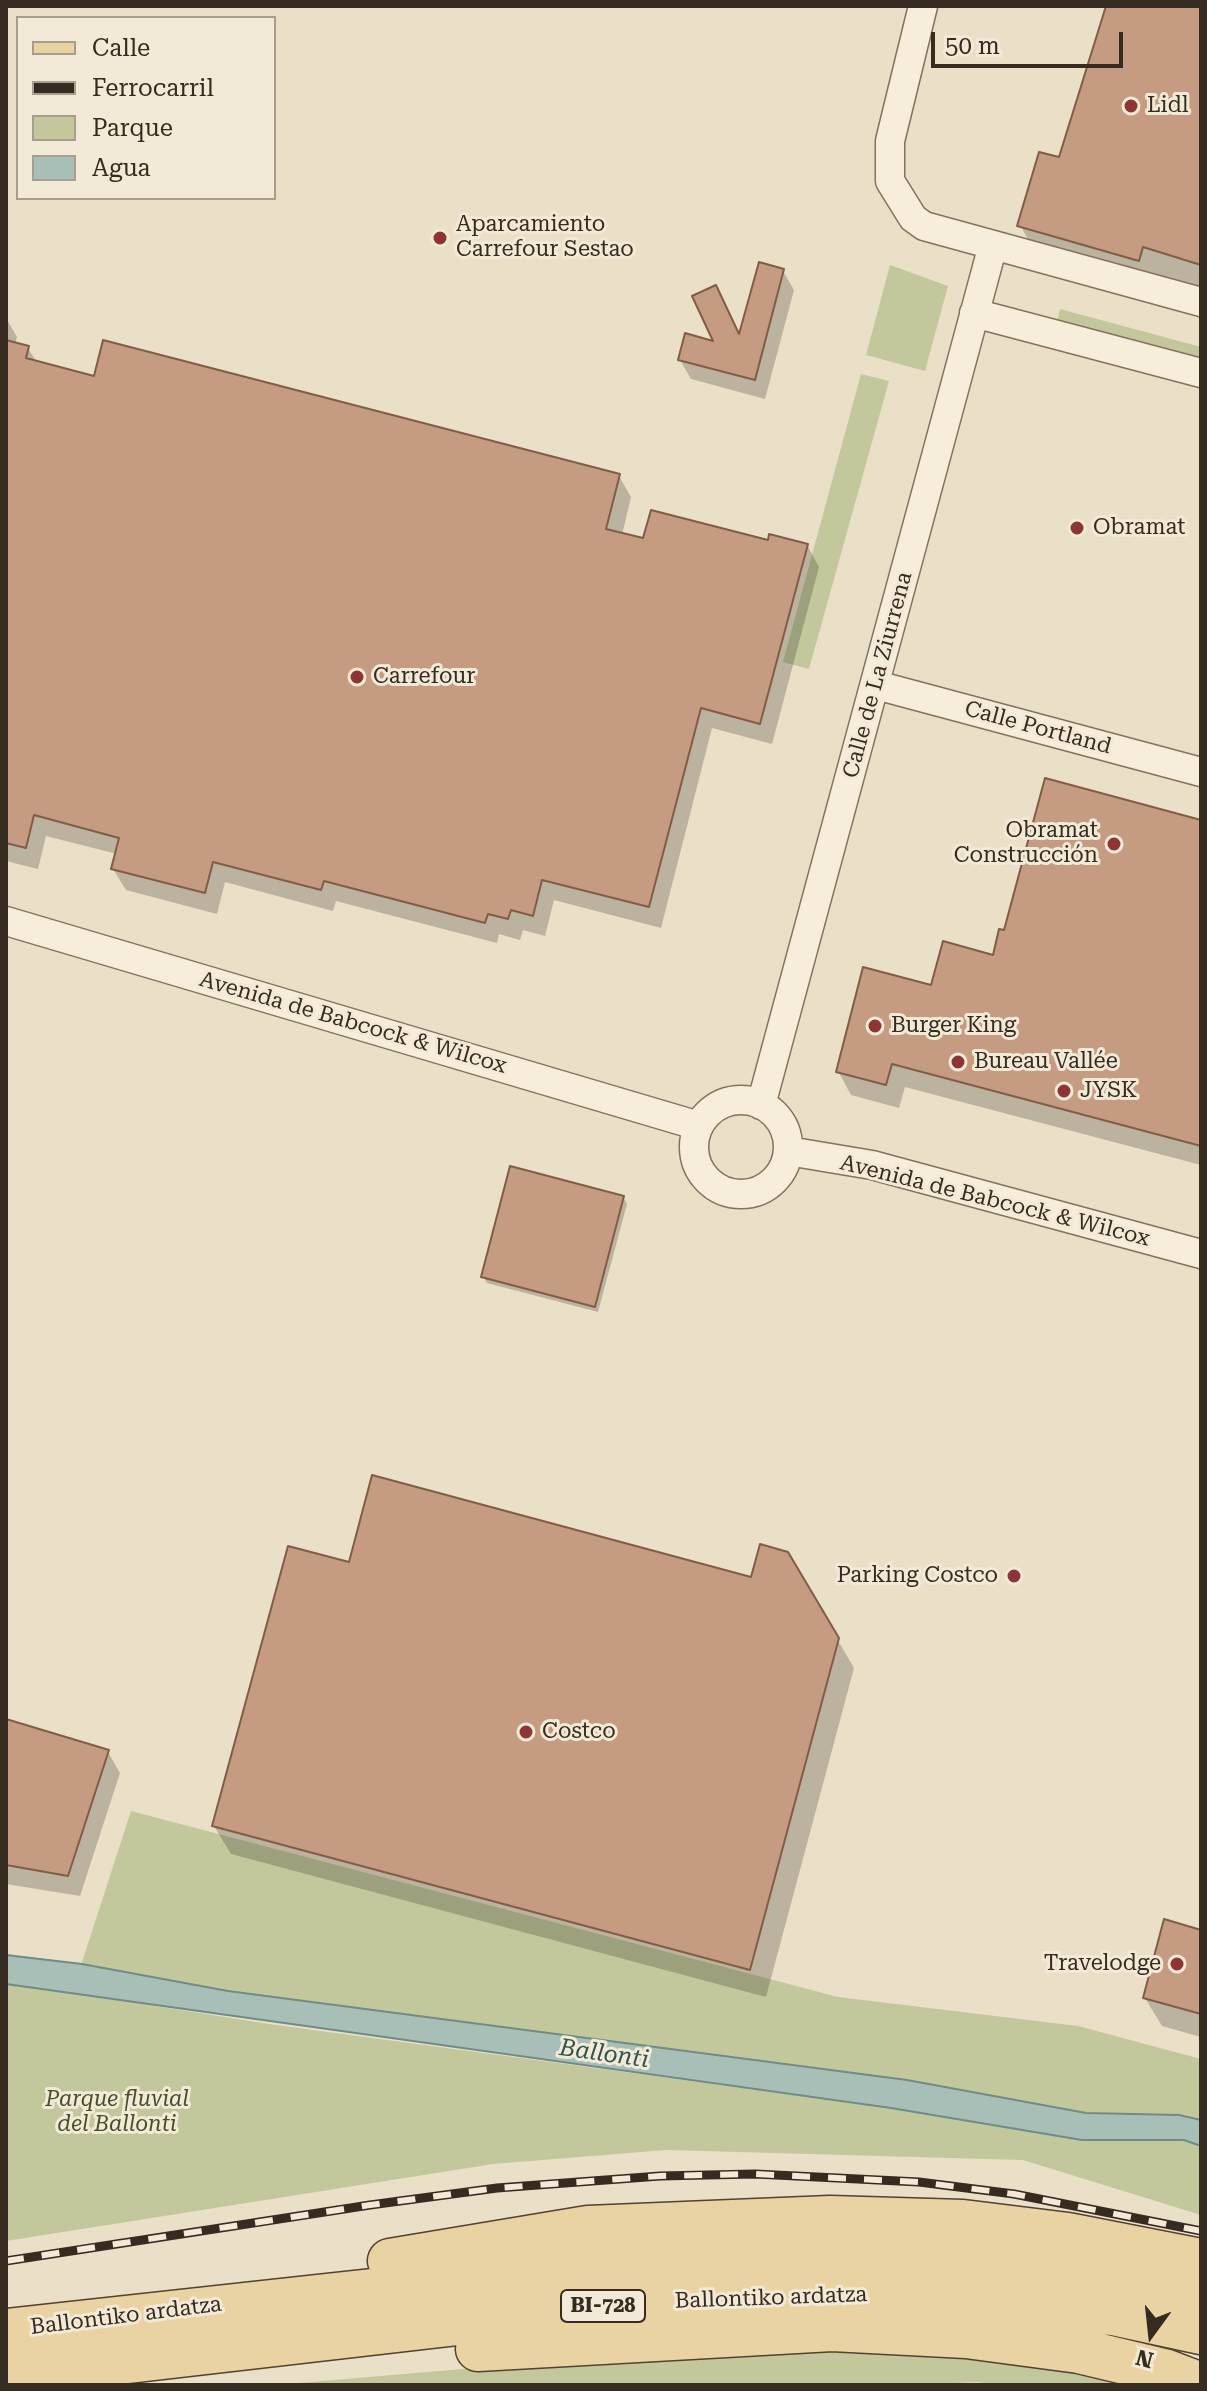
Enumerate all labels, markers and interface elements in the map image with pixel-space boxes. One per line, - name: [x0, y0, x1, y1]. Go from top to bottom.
- legend: [16, 16, 276, 200]
- scale bar: [935, 16, 1127, 66]
- text: 50 m: [945, 32, 1000, 60]
- text: Calle: [92, 34, 150, 62]
- text: Ferrocarril: [92, 74, 214, 102]
- place label: Lidl: [1147, 93, 1189, 119]
- marker: Lidl: [1122, 97, 1140, 115]
- text: Parque: [92, 114, 173, 142]
- text: Agua: [92, 154, 151, 182]
- place label: Aparcamiento Carrefour Sestao: [456, 212, 634, 264]
- marker: Aparcamiento Carrefour Sestao: [431, 229, 449, 247]
- place label: Obramat: [1093, 515, 1185, 541]
- marker: Obramat: [1068, 519, 1086, 537]
- street label: Calle de La Ziurrena: [838, 569, 918, 781]
- place label: Carrefour: [373, 664, 475, 690]
- marker: Carrefour: [348, 668, 366, 686]
- street label: Calle Portland: [962, 696, 1114, 760]
- place label: Obramat Construcción: [954, 818, 1098, 870]
- marker: Obramat Construcción: [1105, 835, 1123, 853]
- street label: Avenida de Babcock & Wilcox: [196, 966, 510, 1080]
- place label: Burger King: [891, 1013, 1016, 1039]
- marker: Burger King: [866, 1017, 884, 1035]
- place label: Bureau Vallée: [974, 1049, 1118, 1075]
- marker: Bureau Vallée: [949, 1053, 967, 1071]
- place label: JYSK: [1080, 1078, 1137, 1104]
- marker: JYSK: [1055, 1082, 1073, 1100]
- street label: Avenida de Babcock & Wilcox: [837, 1150, 1153, 1252]
- place label: Parking Costco: [837, 1563, 998, 1589]
- marker: Parking Costco: [1005, 1567, 1023, 1585]
- place label: Costco: [542, 1719, 616, 1745]
- marker: Costco: [517, 1723, 535, 1741]
- place label: Travelodge: [1044, 1951, 1161, 1977]
- marker: Travelodge: [1168, 1955, 1186, 1973]
- water label: Ballonti: [557, 2033, 651, 2075]
- park label: Parque fluvial del Ballonti: [45, 2087, 189, 2138]
- street label: Ballontiko ardatza: [674, 2281, 868, 2315]
- road number: BI-728: [561, 2290, 645, 2322]
- street label: Ballontiko ardatza: [29, 2291, 223, 2341]
- north arrow: [1111, 2295, 1191, 2375]
- text: N: [1133, 2344, 1156, 2373]

